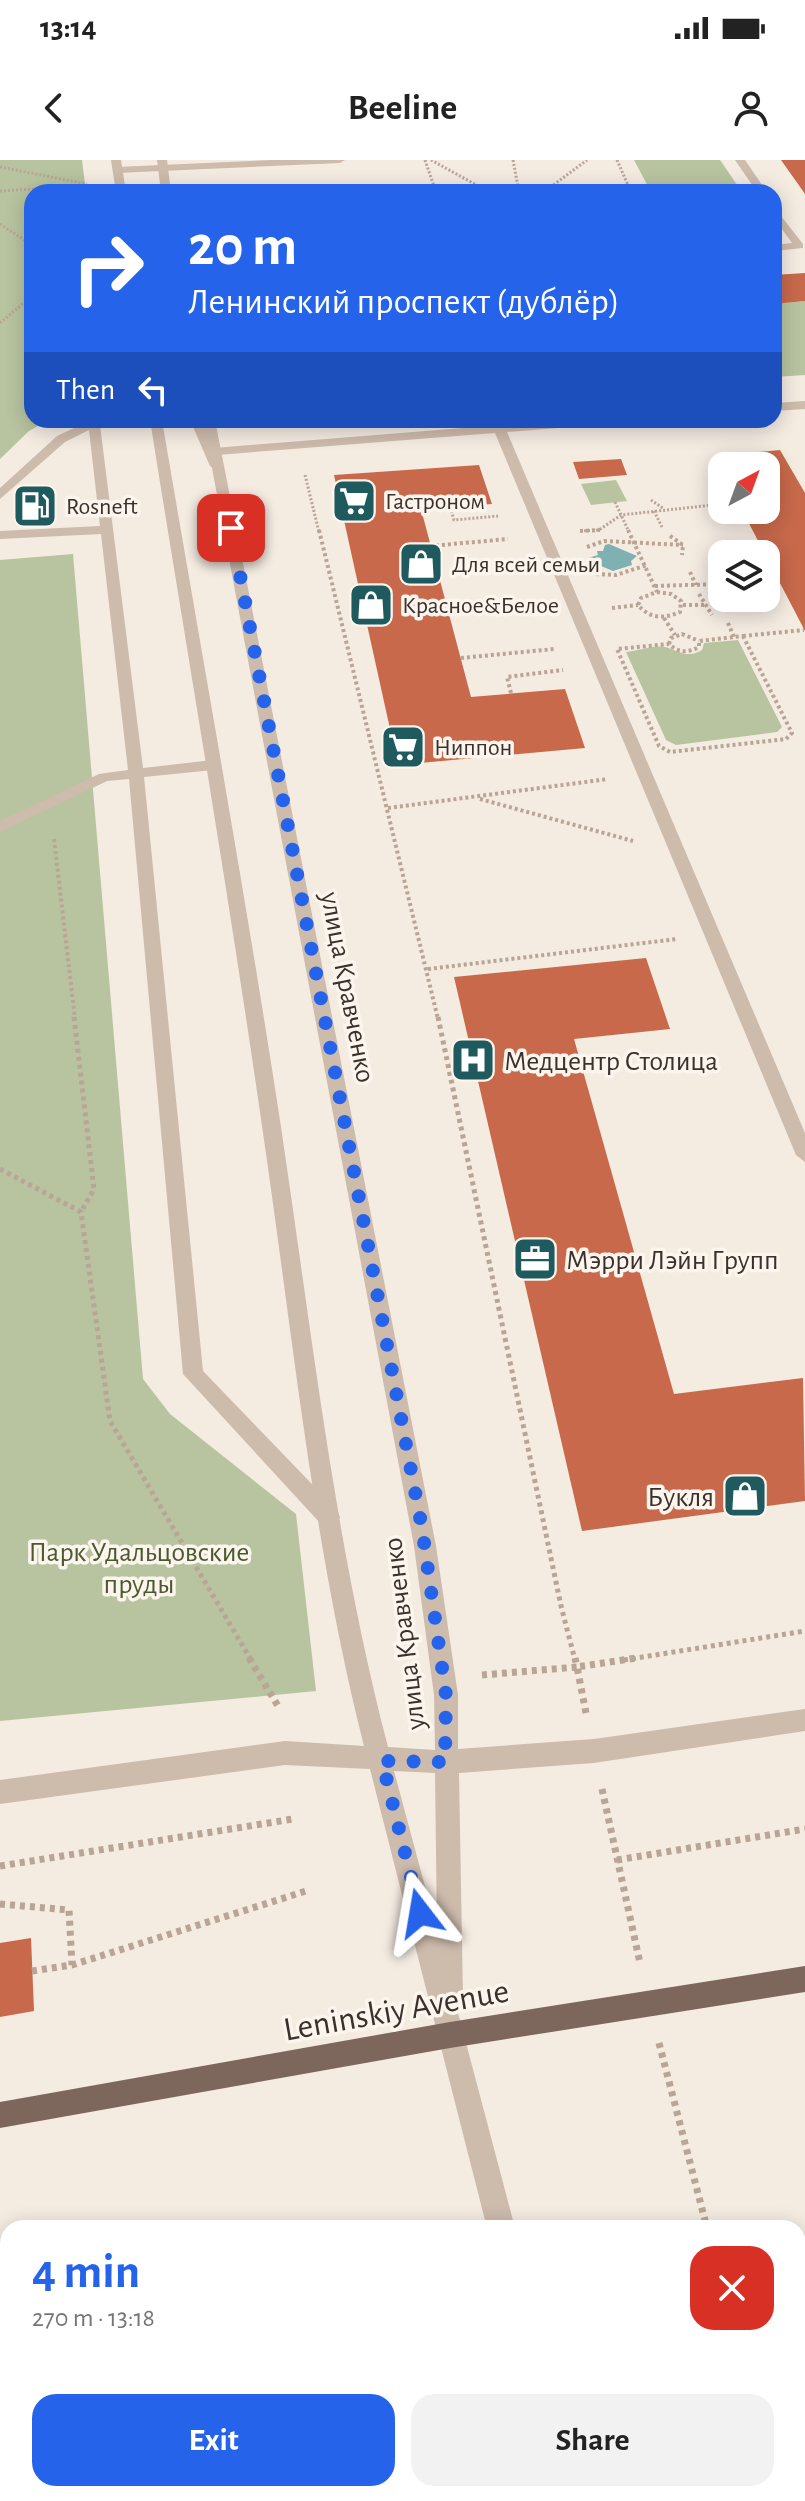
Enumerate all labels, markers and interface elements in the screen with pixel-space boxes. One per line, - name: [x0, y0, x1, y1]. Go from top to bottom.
- text: 13:14: [40, 13, 97, 43]
- icon: back: [32, 86, 76, 130]
- icon: person: [729, 86, 773, 130]
- text: Beeline: [348, 90, 457, 126]
- icon: right: [56, 216, 160, 320]
- text: 20 m: [188, 219, 297, 275]
- text: Ленинский проспект (дублёр): [188, 284, 620, 320]
- icon: left: [131, 368, 175, 412]
- text: Then: [56, 375, 115, 405]
- north arrow: [708, 452, 780, 524]
- map controls: [708, 452, 780, 612]
- supermarket icon: Гастроном: [330, 477, 378, 525]
- fuel station icon: Rosneft: [11, 482, 59, 530]
- place label: Гастроном: [385, 490, 485, 514]
- pin: [197, 494, 265, 562]
- place label: Rosneft: [66, 495, 138, 519]
- icon: arrive: [209, 506, 253, 550]
- shop icon: Для всей семьи: [397, 540, 445, 588]
- button: layers: [708, 540, 780, 612]
- place label: Для всей семьи: [452, 553, 600, 577]
- shop icon: Красное&Белое: [347, 581, 395, 629]
- place label: Красное&Белое: [402, 594, 559, 618]
- supermarket icon: Ниппон: [379, 723, 427, 771]
- place label: Ниппон: [434, 736, 512, 760]
- street label: улица Кравченко: [315, 889, 379, 1085]
- hospital icon: Медцентр Столица: [449, 1036, 497, 1084]
- place label: Медцентр Столица: [504, 1048, 718, 1076]
- office icon: Мэрри Лэйн Групп: [511, 1235, 559, 1283]
- place label: Мэрри Лэйн Групп: [566, 1247, 779, 1275]
- shop icon: Букля: [721, 1472, 769, 1520]
- place label: Букля: [647, 1484, 714, 1512]
- street label: улица Кравченко: [379, 1536, 431, 1732]
- park label: Парк Удальцовские пруды: [29, 1539, 249, 1599]
- position arrow: [378, 1871, 462, 1955]
- street label: Leninskiy Avenue: [281, 1974, 512, 2048]
- button: close: [690, 2246, 774, 2330]
- text: 4 min: [32, 2249, 140, 2297]
- text: 270 m · 13:18: [32, 2305, 155, 2331]
- button: Exit: [32, 2394, 395, 2486]
- button: Share: [411, 2394, 774, 2486]

